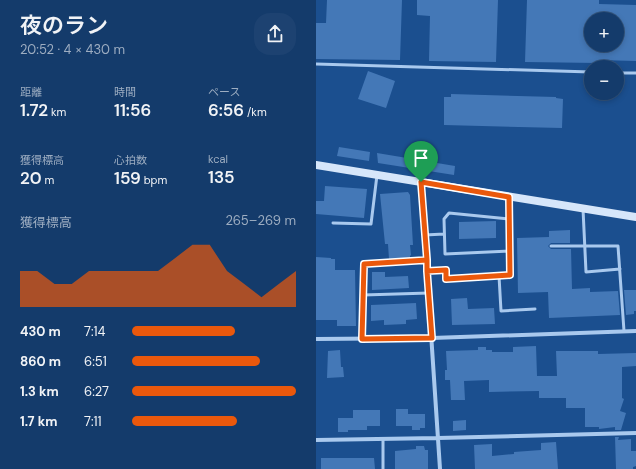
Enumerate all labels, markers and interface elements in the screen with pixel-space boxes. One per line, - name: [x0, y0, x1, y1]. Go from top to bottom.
- text: 夜のラン: [20, 11, 108, 40]
- map controls: [584, 12, 624, 100]
- button: +: [584, 12, 624, 52]
- button: share: [254, 13, 296, 55]
- text: 20:52 · 4 × 430 m: [20, 41, 125, 58]
- button: −: [584, 60, 624, 100]
- text: 距離: [20, 85, 42, 99]
- text: 時間: [114, 85, 136, 99]
- text: ペース: [208, 85, 240, 99]
- text: 1.72: [20, 99, 48, 121]
- text: 11:56: [114, 99, 151, 121]
- text: 6:56: [208, 99, 244, 121]
- text: km: [48, 105, 66, 119]
- text: /km: [244, 105, 267, 119]
- pin: [404, 141, 438, 182]
- icon: arrive: [410, 147, 432, 169]
- text: kcal: [208, 152, 228, 166]
- text: 獲得標高: [20, 153, 64, 167]
- text: 心拍数: [114, 153, 147, 167]
- text: 135: [208, 166, 235, 188]
- text: 20: [20, 167, 42, 189]
- text: 159: [114, 167, 141, 189]
- text: m: [42, 173, 54, 187]
- text: bpm: [141, 173, 167, 187]
- text: 265–269 m: [225, 212, 296, 229]
- text: 獲得標高: [20, 214, 72, 231]
- text: 430 m: [20, 323, 61, 340]
- text: 7:14: [84, 323, 106, 340]
- text: 860 m: [20, 353, 61, 370]
- text: 6:51: [84, 353, 107, 370]
- text: 1.3 km: [20, 383, 59, 400]
- text: 6:27: [84, 383, 109, 400]
- text: 1.7 km: [20, 413, 57, 430]
- text: 7:11: [84, 413, 102, 430]

